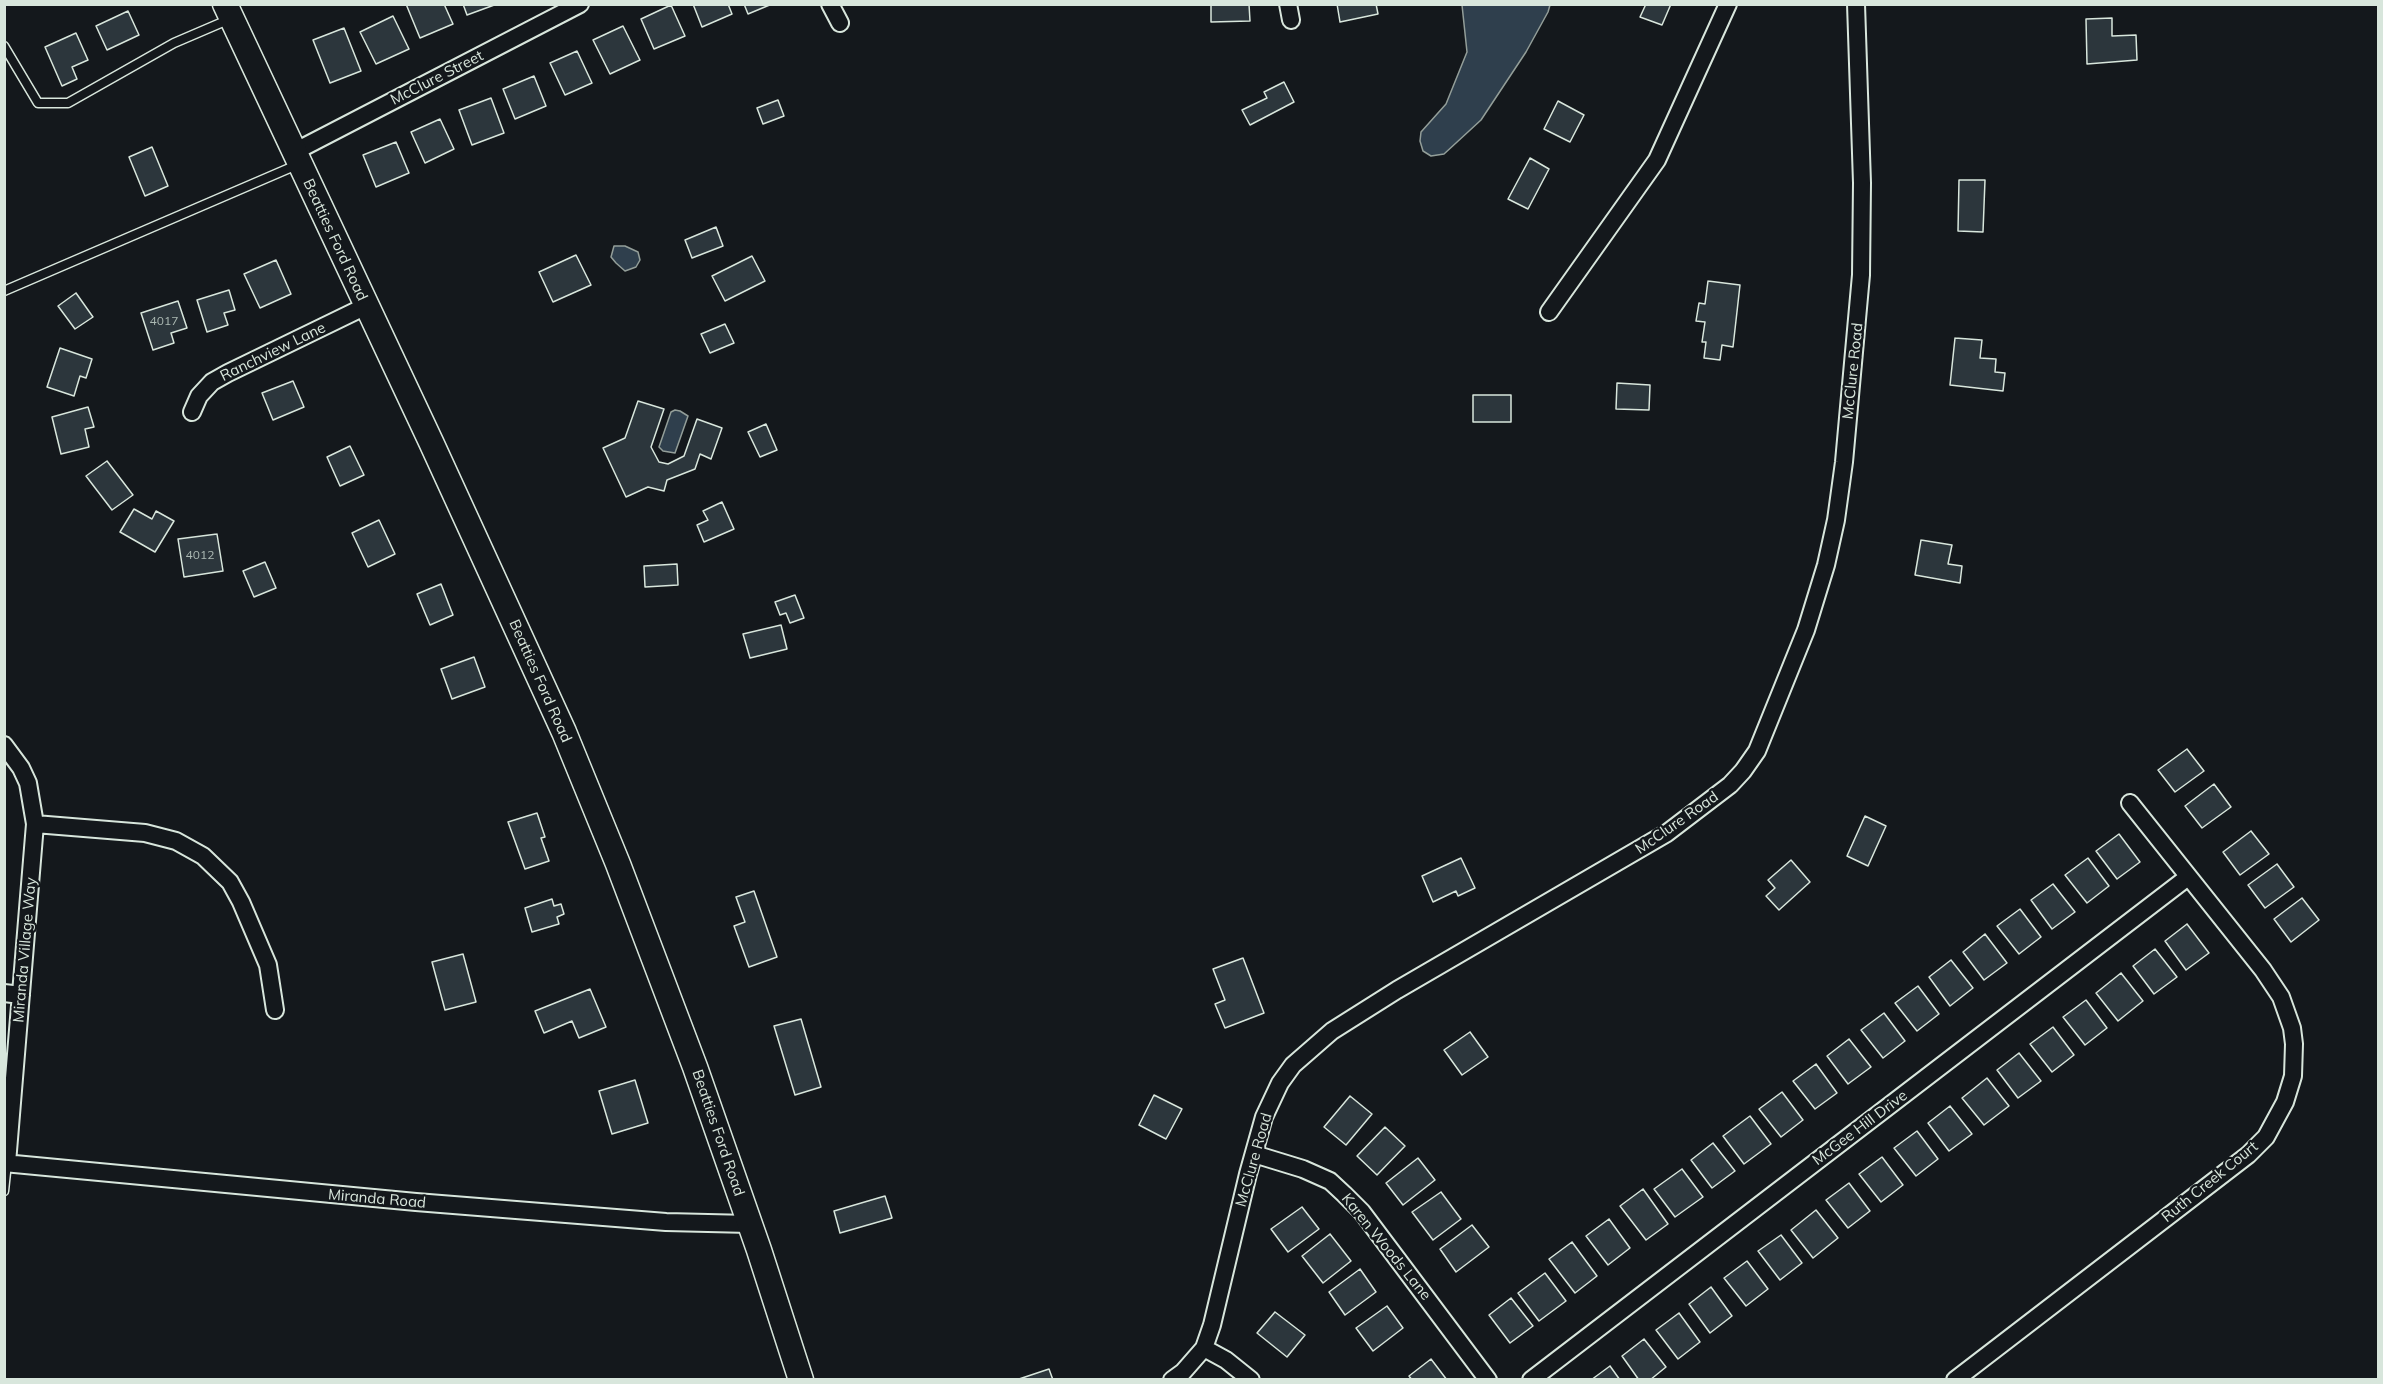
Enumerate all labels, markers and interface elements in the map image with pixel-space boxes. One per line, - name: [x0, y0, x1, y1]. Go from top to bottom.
- street label: McClure Street: [388, 47, 486, 109]
- street label: Beatties Ford Road: [299, 176, 371, 304]
- house number: 4017: [150, 314, 178, 328]
- street label: Ranchview Lane: [217, 319, 329, 385]
- street label: McClure Road: [1839, 322, 1867, 420]
- house number: 4012: [186, 548, 214, 562]
- street label: Beatties Ford Road: [505, 617, 575, 745]
- street label: McClure Road: [1632, 788, 1722, 858]
- street label: Miranda Village Way: [10, 877, 40, 1023]
- street label: Beatties Ford Road: [688, 1067, 748, 1199]
- street label: McGee Hill Drive: [1809, 1087, 1911, 1169]
- street label: McClure Road: [1232, 1111, 1276, 1209]
- street label: Ruth Creek Court: [2158, 1138, 2262, 1226]
- street label: Miranda Road: [327, 1186, 427, 1212]
- street label: Karen Woods Lane: [1337, 1190, 1435, 1304]

